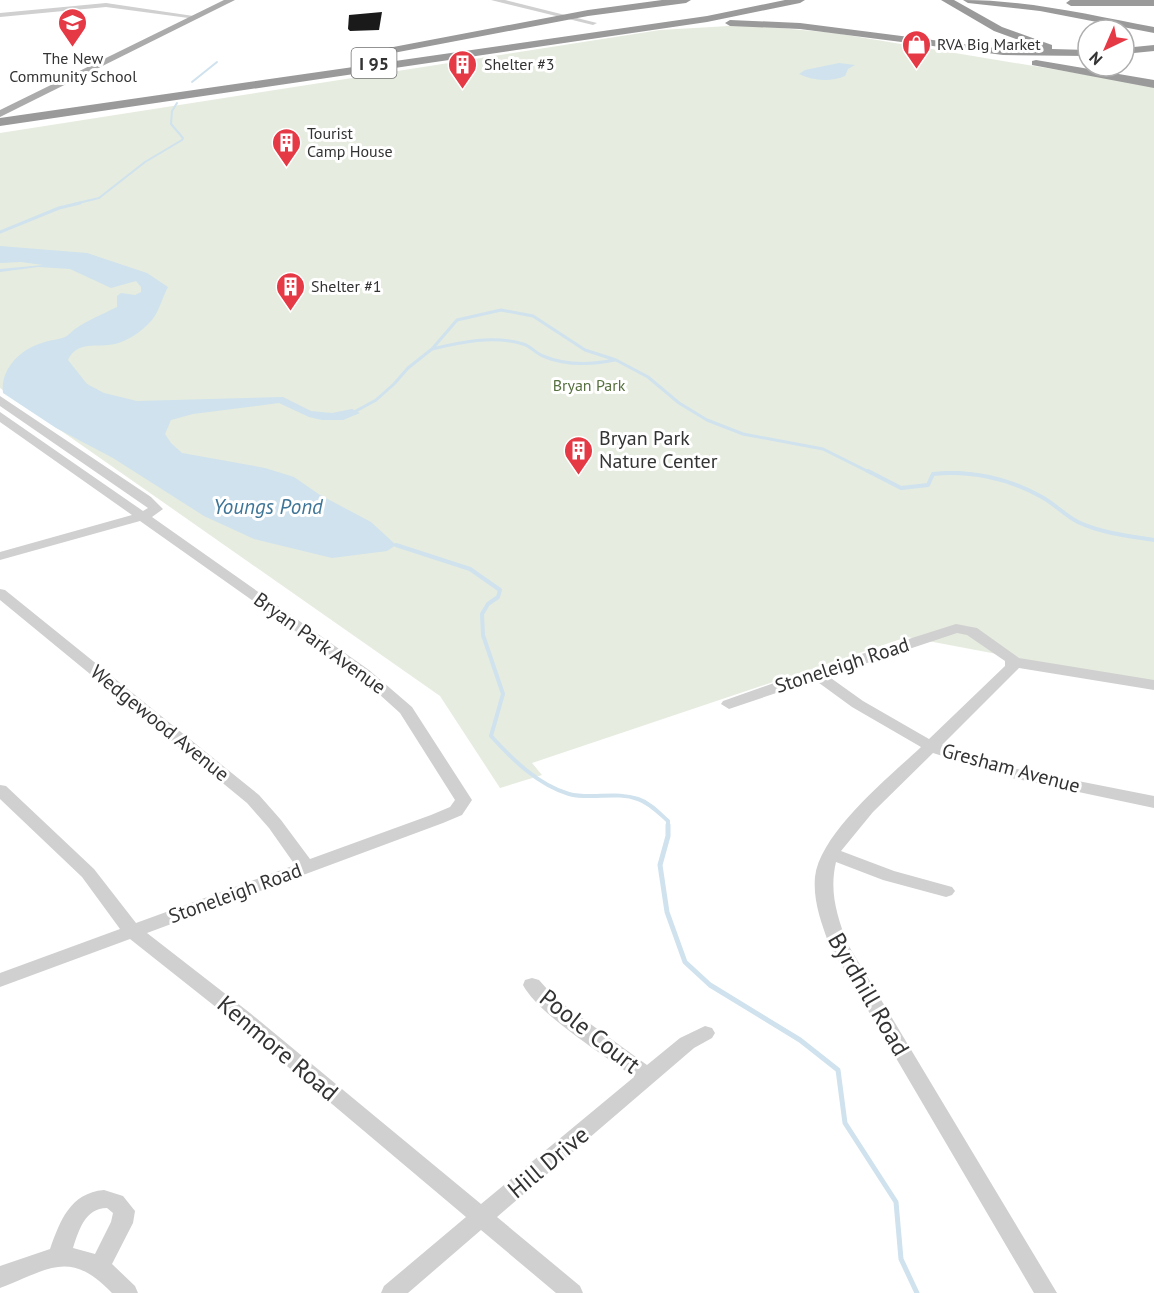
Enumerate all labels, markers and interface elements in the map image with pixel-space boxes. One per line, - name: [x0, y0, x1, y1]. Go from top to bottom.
- school or university icon: The New Community School: [57, 7, 89, 49]
- north arrow: [1076, 18, 1136, 78]
- shop icon: RVA Big Market: [900, 28, 932, 70]
- place label: RVA Big Market: [937, 34, 1041, 54]
- place label: The New Community School: [9, 48, 137, 86]
- road number: I 95: [352, 48, 397, 78]
- building icon: Shelter #3: [447, 48, 479, 90]
- text: N: [1085, 48, 1106, 70]
- place label: Shelter #3: [484, 54, 555, 74]
- place label: Tourist Camp House: [307, 123, 393, 161]
- building icon: Tourist Camp House: [270, 126, 302, 168]
- building icon: Shelter #1: [274, 270, 306, 312]
- place label: Shelter #1: [311, 276, 382, 296]
- park label: Bryan Park: [553, 375, 626, 395]
- place label: Bryan Park Nature Center: [599, 425, 718, 474]
- building icon: Bryan Park Nature Center: [562, 434, 594, 476]
- water label: Youngs Pond: [213, 493, 324, 520]
- street label: Bryan Park Avenue: [249, 586, 391, 700]
- street label: Stoneleigh Road: [772, 631, 912, 699]
- street label: Wedgewood Avenue: [85, 659, 235, 787]
- street label: Gresham Avenue: [939, 737, 1083, 799]
- street label: Stoneleigh Road: [165, 857, 305, 929]
- street label: Byrdhill Road: [821, 927, 917, 1061]
- street label: Poole Court: [533, 982, 647, 1080]
- street label: Kenmore Road: [211, 988, 345, 1108]
- street label: Hill Drive: [501, 1119, 595, 1205]

